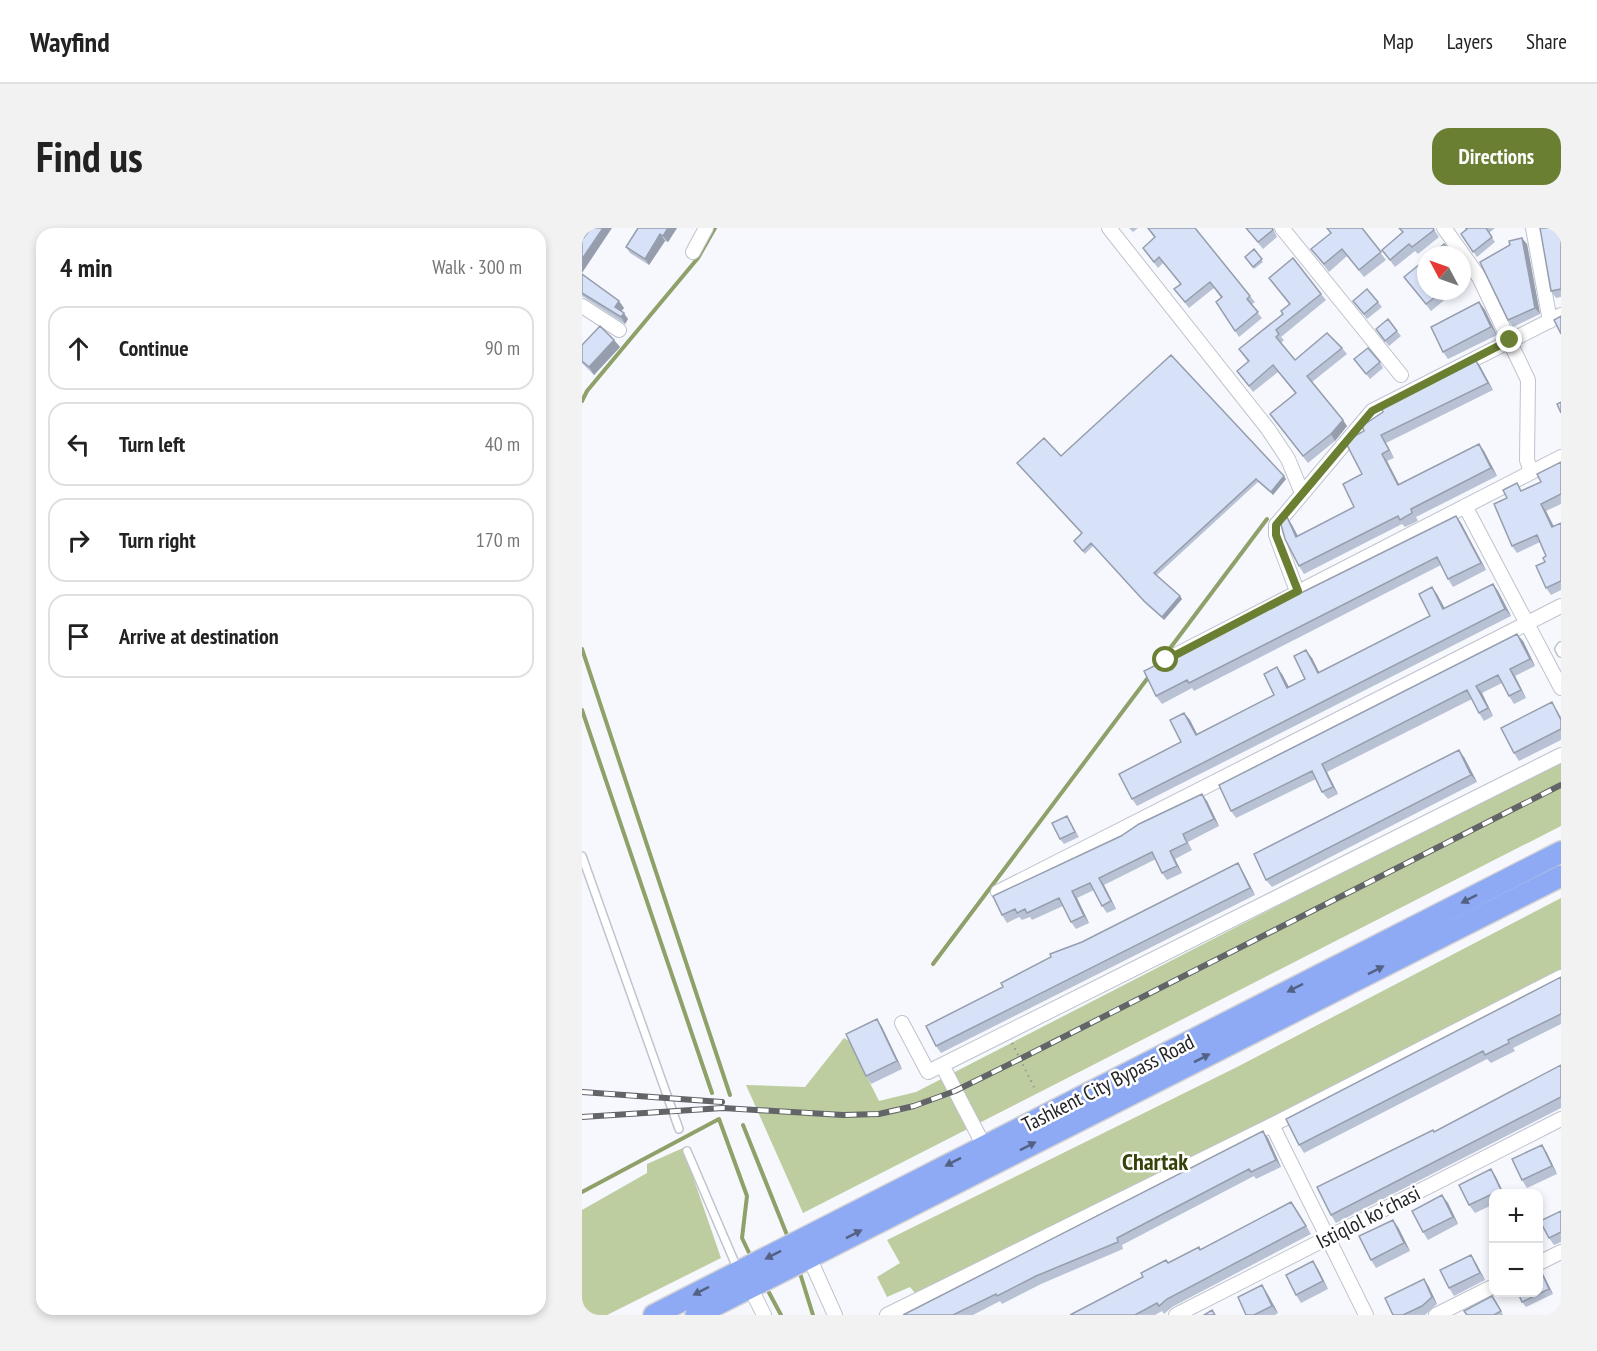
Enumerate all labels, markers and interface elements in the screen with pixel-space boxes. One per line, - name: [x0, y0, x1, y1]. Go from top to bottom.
- text: Wayfind: [30, 23, 110, 60]
- text: Map: [1383, 28, 1414, 55]
- text: Layers: [1447, 28, 1493, 55]
- text: Share: [1526, 28, 1567, 55]
- button: Directions: [1432, 128, 1561, 185]
- text: Find us: [36, 129, 143, 184]
- north arrow: [1417, 246, 1471, 300]
- text: 4 min: [60, 251, 113, 284]
- text: Walk · 300 m: [432, 254, 522, 280]
- route end: [1496, 326, 1522, 352]
- icon: ahead: [62, 332, 95, 365]
- text: Continue: [119, 334, 189, 362]
- text: 90 m: [485, 335, 520, 361]
- icon: left: [62, 428, 95, 461]
- text: Turn left: [119, 430, 185, 458]
- text: 40 m: [485, 431, 520, 457]
- icon: right: [62, 524, 95, 557]
- text: Turn right: [119, 526, 196, 554]
- text: 170 m: [476, 527, 520, 553]
- icon: arrive: [62, 620, 95, 653]
- text: Arrive at destination: [119, 622, 279, 650]
- route start: [1152, 646, 1178, 672]
- one-way arrow: [1460, 894, 1477, 904]
- one-way arrow: [1368, 965, 1385, 975]
- one-way arrow: [1286, 982, 1304, 992]
- street label: Tashkent City Bypass Road: [1017, 1028, 1199, 1138]
- one-way arrow: [1194, 1053, 1211, 1063]
- one-way arrow: [1020, 1141, 1037, 1151]
- district label: Chartak: [1122, 1146, 1188, 1177]
- one-way arrow: [944, 1157, 962, 1167]
- street label: Istiqlol koʻchasi: [1311, 1179, 1425, 1255]
- map controls: [1489, 1189, 1543, 1297]
- button: +: [1489, 1189, 1543, 1243]
- one-way arrow: [846, 1229, 863, 1239]
- button: −: [1489, 1243, 1543, 1297]
- one-way arrow: [764, 1250, 781, 1260]
- one-way arrow: [693, 1286, 710, 1296]

